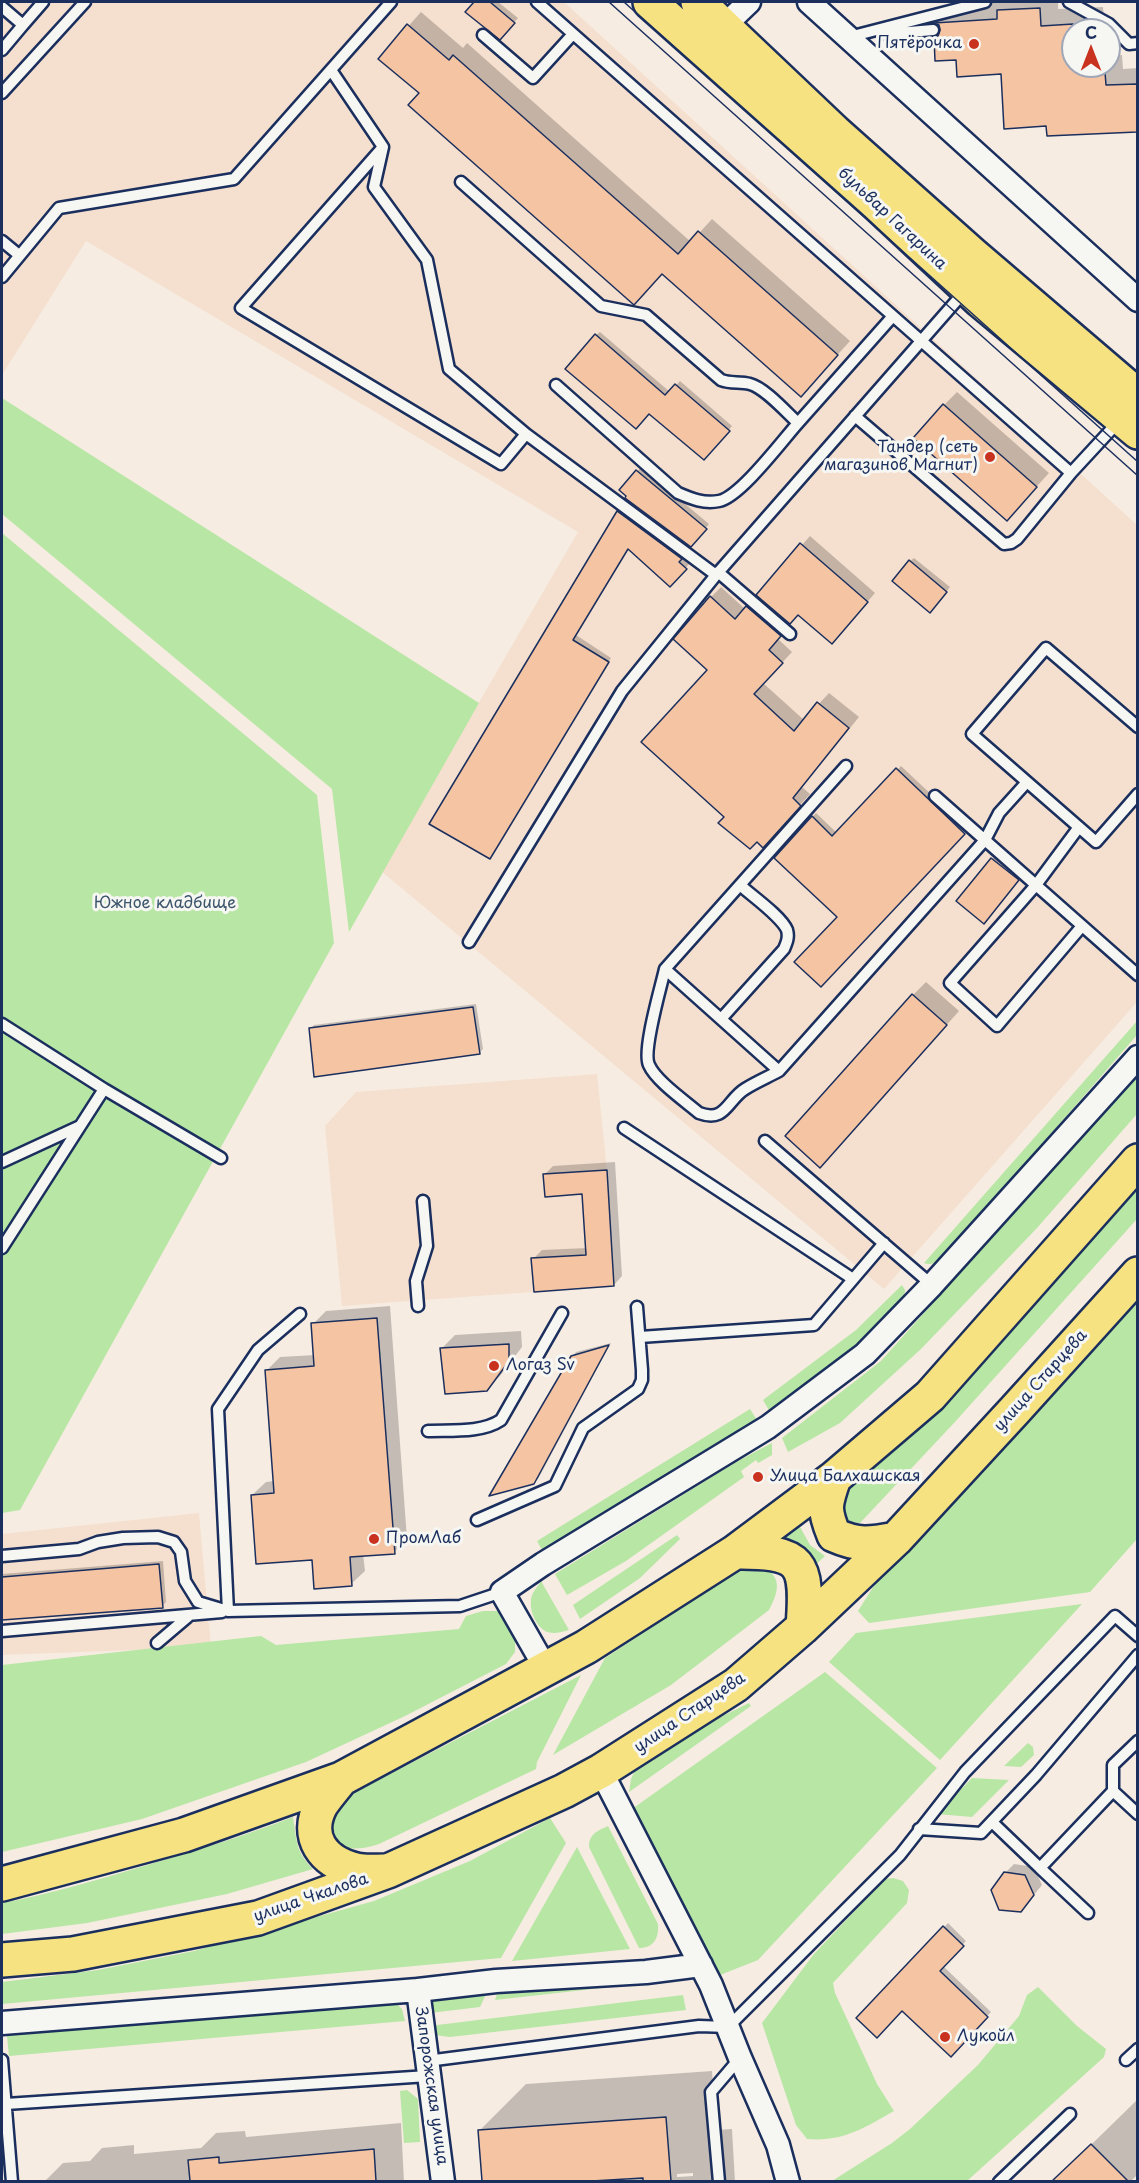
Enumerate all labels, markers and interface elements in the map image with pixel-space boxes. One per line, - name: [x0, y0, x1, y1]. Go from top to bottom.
- north arrow: [1061, 18, 1121, 78]
- text: С: [1085, 20, 1097, 44]
- place label: Пятёрочка: [877, 34, 962, 54]
- marker: Пятёрочка: [967, 37, 981, 51]
- street label: бульвар Гагарина: [834, 164, 950, 274]
- place label: Тандер (сеть магазинов Магнит): [824, 438, 978, 476]
- marker: Тандер (сеть магазинов Магнит): [983, 450, 997, 464]
- park label: Южное кладбище: [94, 894, 236, 914]
- street label: улица Старцева: [990, 1326, 1092, 1436]
- place label: Логаз Sv: [506, 1356, 575, 1376]
- marker: Логаз Sv: [487, 1359, 501, 1373]
- place label: Улица Балхашская: [770, 1467, 921, 1487]
- marker: Улица Балхашская: [751, 1470, 765, 1484]
- place label: ПромЛаб: [386, 1529, 461, 1549]
- marker: ПромЛаб: [367, 1532, 381, 1546]
- street label: улица Старцева: [631, 1669, 749, 1757]
- street label: улица Чкалова: [251, 1869, 371, 1927]
- street label: Запорожская улица: [410, 2006, 452, 2166]
- place label: Лукойл: [957, 2027, 1015, 2047]
- marker: Лукойл: [938, 2030, 952, 2044]

